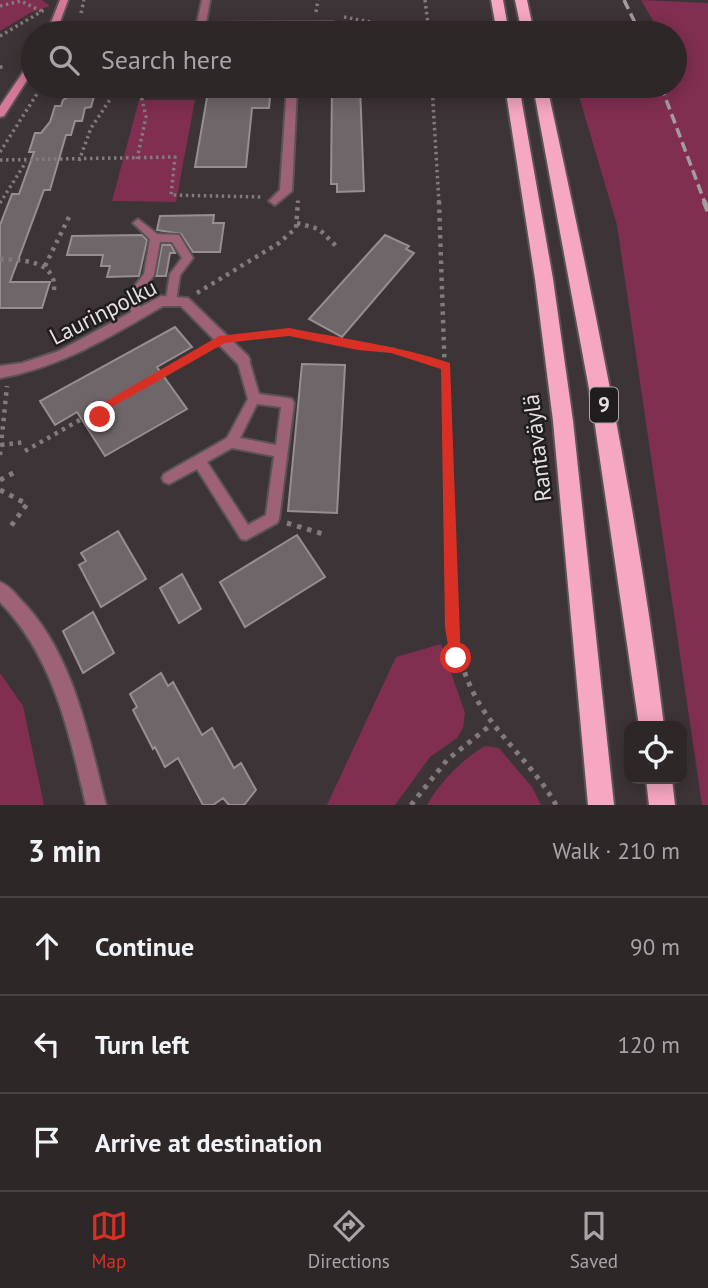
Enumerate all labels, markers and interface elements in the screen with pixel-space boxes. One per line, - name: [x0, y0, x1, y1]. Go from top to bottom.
- search box: [21, 21, 687, 98]
- icon: search: [45, 41, 83, 79]
- text: Search here: [101, 43, 232, 76]
- street label: Laurinpolku: [44, 272, 161, 351]
- road number: 9: [590, 388, 618, 422]
- street label: Rantaväylä: [516, 393, 557, 503]
- route end: [84, 401, 115, 432]
- route start: [440, 642, 471, 673]
- map controls: [624, 721, 687, 784]
- button: locate: [624, 721, 687, 784]
- text: 3 min: [28, 831, 101, 870]
- text: Walk · 210 m: [553, 836, 680, 865]
- icon: ahead: [28, 927, 66, 965]
- text: Continue: [95, 930, 194, 963]
- text: 90 m: [630, 932, 680, 961]
- icon: left: [28, 1025, 66, 1063]
- text: Turn left: [95, 1028, 189, 1061]
- text: 120 m: [618, 1030, 680, 1059]
- icon: arrive: [28, 1123, 66, 1161]
- text: Arrive at destination: [95, 1126, 322, 1159]
- tab: Map: [90, 1207, 128, 1273]
- tab: Directions: [308, 1207, 390, 1273]
- tab: Saved: [570, 1207, 618, 1273]

